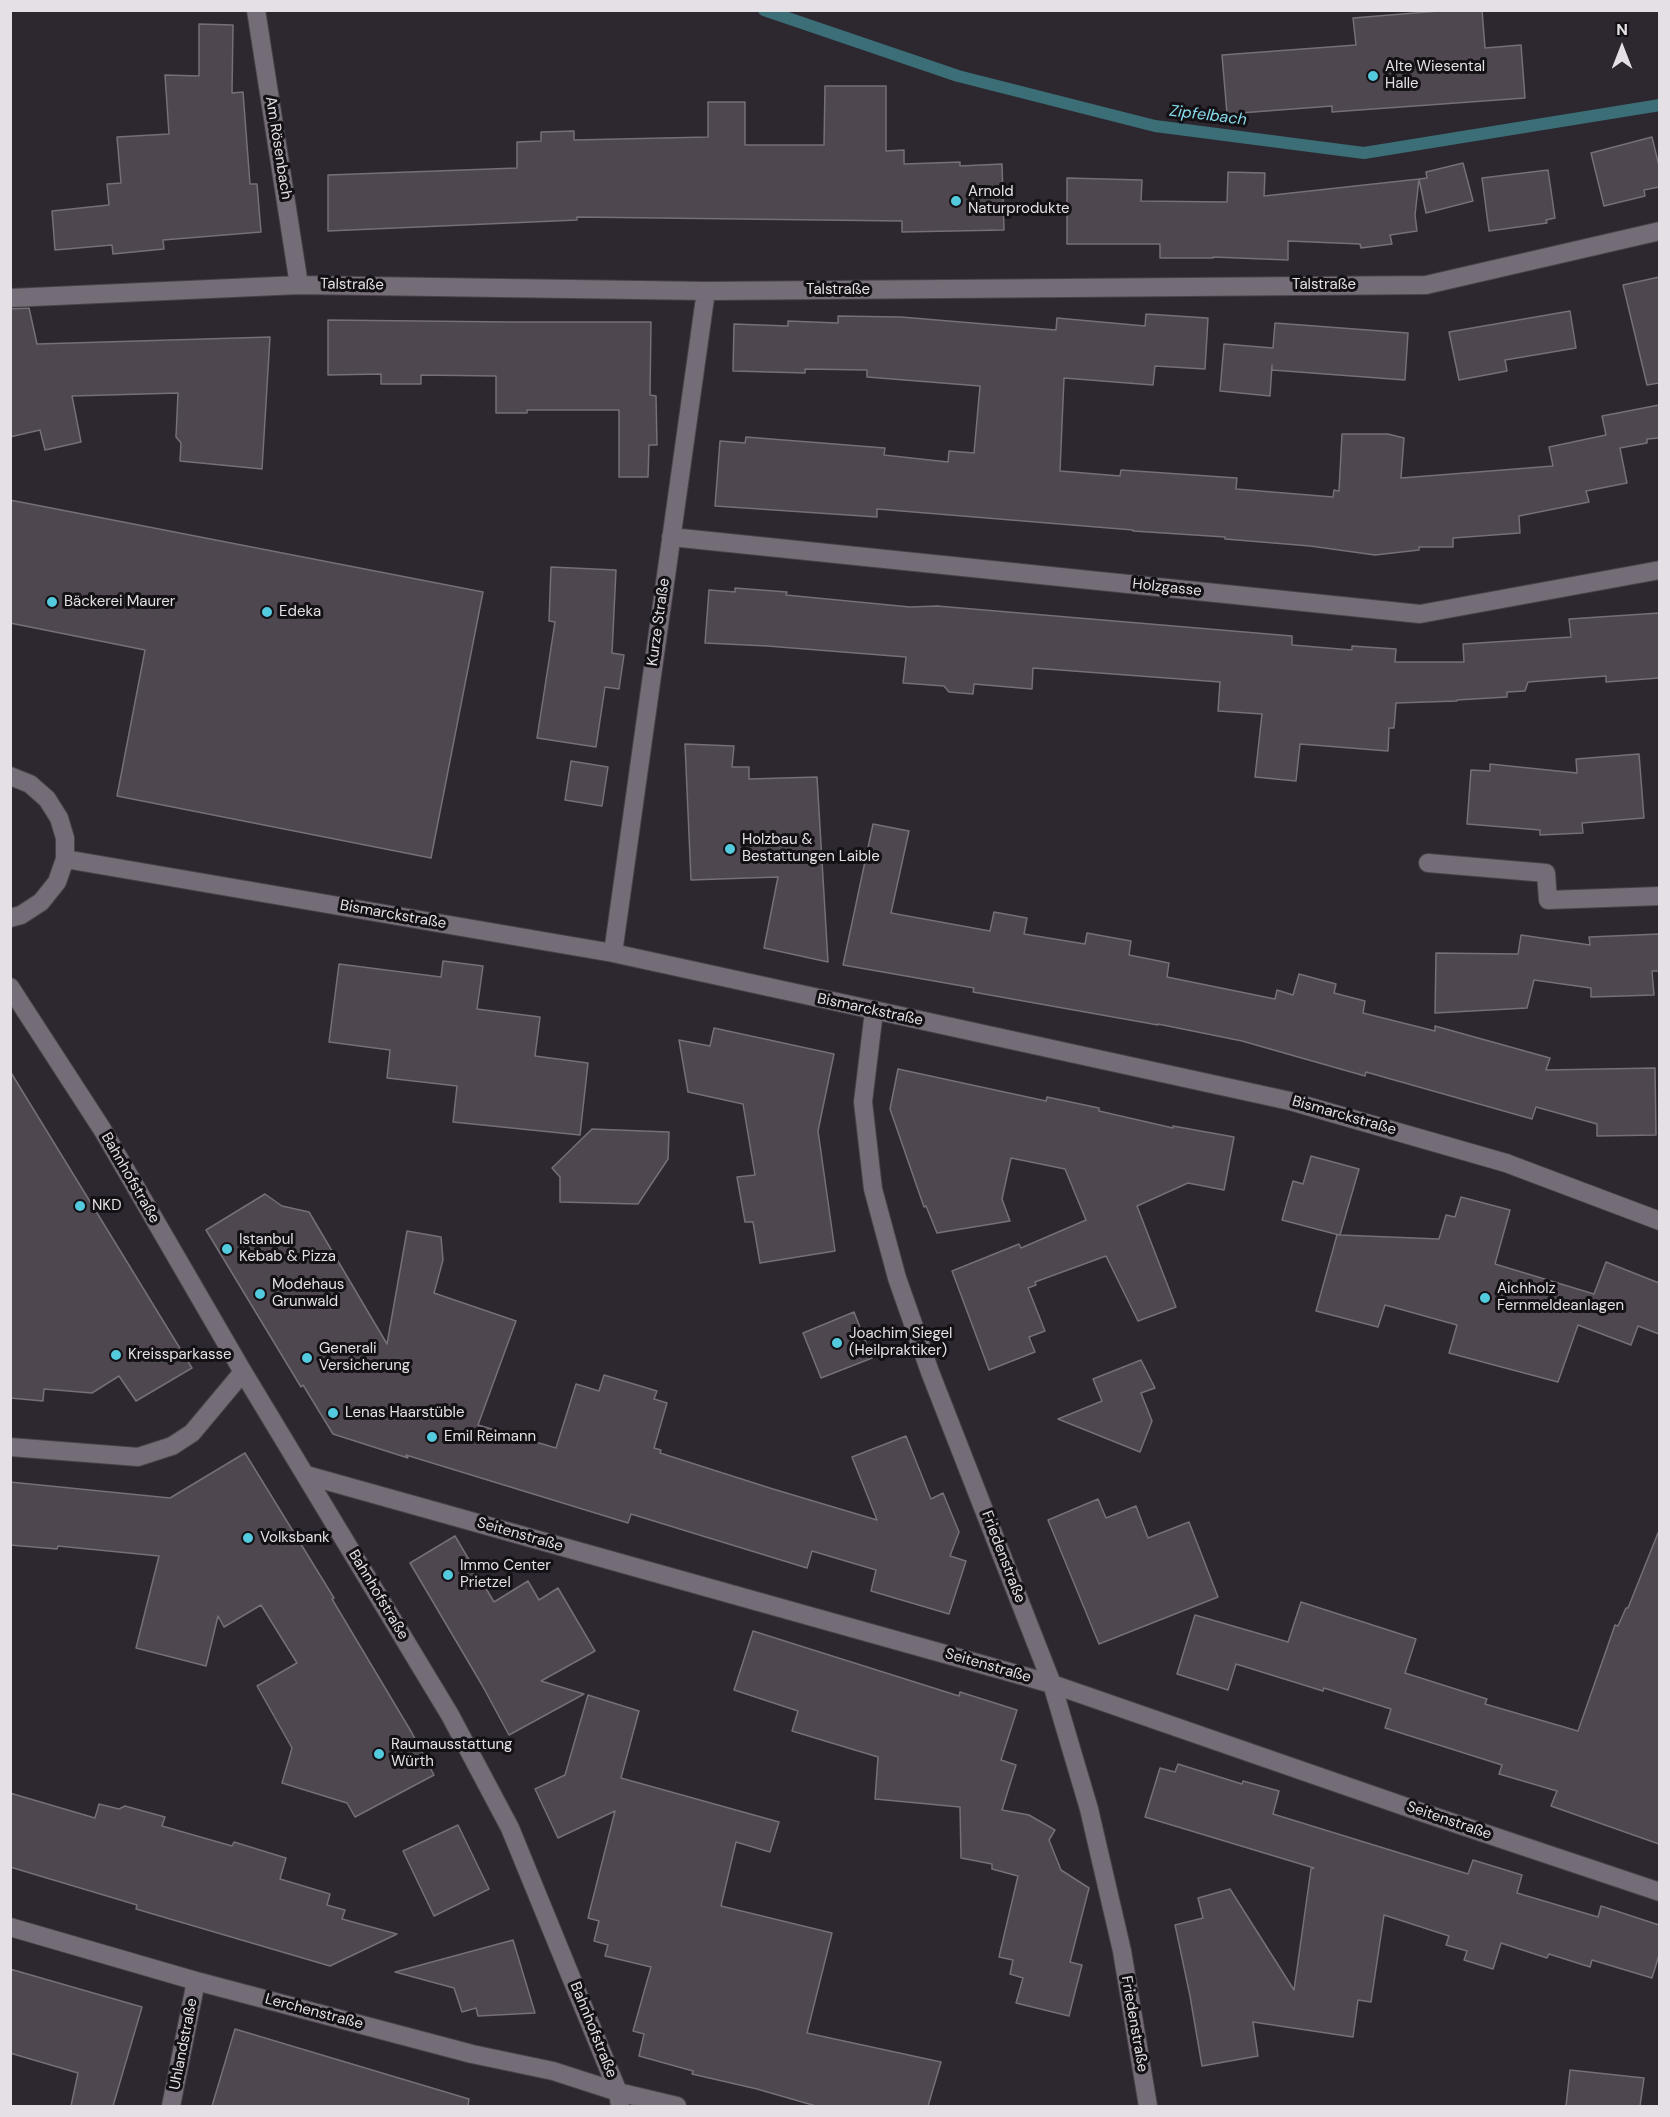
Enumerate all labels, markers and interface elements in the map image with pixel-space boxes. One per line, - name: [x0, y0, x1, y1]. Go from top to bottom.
- north arrow: [1592, 18, 1652, 78]
- text: N: [1616, 19, 1628, 40]
- place label: Alte Wiesental Halle: [1385, 58, 1485, 93]
- marker: Alte Wiesental Halle: [1366, 69, 1380, 83]
- street label: Am Rösenbach: [261, 95, 295, 201]
- water label: Zipfelbach: [1168, 102, 1248, 130]
- place label: Arnold Naturprodukte: [968, 183, 1070, 218]
- marker: Arnold Naturprodukte: [949, 194, 963, 208]
- street label: Talstraße: [320, 275, 384, 295]
- street label: Talstraße: [1292, 276, 1356, 294]
- street label: Talstraße: [806, 281, 870, 299]
- street label: Holzgasse: [1132, 575, 1202, 601]
- street label: Kurze Straße: [644, 577, 674, 667]
- place label: Bäckerei Maurer: [64, 593, 175, 611]
- marker: Bäckerei Maurer: [45, 595, 59, 609]
- place label: Edeka: [279, 603, 321, 621]
- marker: Edeka: [260, 605, 274, 619]
- place label: Holzbau & Bestattungen Laible: [742, 831, 880, 866]
- marker: Holzbau & Bestattungen Laible: [723, 842, 737, 856]
- street label: Bismarckstraße: [338, 897, 448, 933]
- street label: Bismarckstraße: [815, 990, 925, 1030]
- street label: Bismarckstraße: [1290, 1093, 1398, 1139]
- street label: Bahnhofstraße: [97, 1129, 163, 1227]
- place label: NKD: [92, 1197, 121, 1215]
- marker: NKD: [73, 1199, 87, 1213]
- place label: Istanbul Kebab & Pizza: [239, 1231, 336, 1266]
- marker: Istanbul Kebab & Pizza: [220, 1242, 234, 1256]
- place label: Modehaus Grunwald: [272, 1276, 344, 1311]
- place label: Aichholz Fernmeldeanlagen: [1497, 1280, 1624, 1315]
- marker: Modehaus Grunwald: [253, 1287, 267, 1301]
- marker: Aichholz Fernmeldeanlagen: [1478, 1291, 1492, 1305]
- place label: Joachim Siegel (Heilpraktiker): [849, 1325, 952, 1360]
- marker: Joachim Siegel (Heilpraktiker): [830, 1336, 844, 1350]
- place label: Generali Versicherung: [319, 1340, 410, 1375]
- place label: Kreissparkasse: [128, 1346, 232, 1364]
- marker: Kreissparkasse: [109, 1348, 123, 1362]
- marker: Generali Versicherung: [300, 1351, 314, 1365]
- place label: Lenas Haarstüble: [345, 1404, 464, 1422]
- marker: Lenas Haarstüble: [326, 1406, 340, 1420]
- place label: Emil Reimann: [444, 1428, 536, 1446]
- marker: Emil Reimann: [425, 1430, 439, 1444]
- street label: Friedenstraße: [977, 1508, 1029, 1606]
- street label: Seitenstraße: [475, 1514, 565, 1556]
- place label: Volksbank: [260, 1529, 330, 1547]
- marker: Volksbank: [241, 1531, 255, 1545]
- street label: Bahnhofstraße: [344, 1547, 412, 1643]
- place label: Immo Center Prietzel: [460, 1557, 551, 1592]
- marker: Immo Center Prietzel: [441, 1568, 455, 1582]
- street label: Seitenstraße: [943, 1645, 1033, 1687]
- place label: Raumausstattung Würth: [391, 1736, 512, 1771]
- marker: Raumausstattung Würth: [372, 1747, 386, 1761]
- street label: Seitenstraße: [1404, 1798, 1494, 1844]
- street label: Friedenstraße: [1117, 1975, 1151, 2073]
- street label: Bahnhofstraße: [566, 1979, 620, 2081]
- street label: Lerchenstraße: [263, 1990, 365, 2034]
- street label: Uhlandstraße: [166, 1997, 202, 2091]

